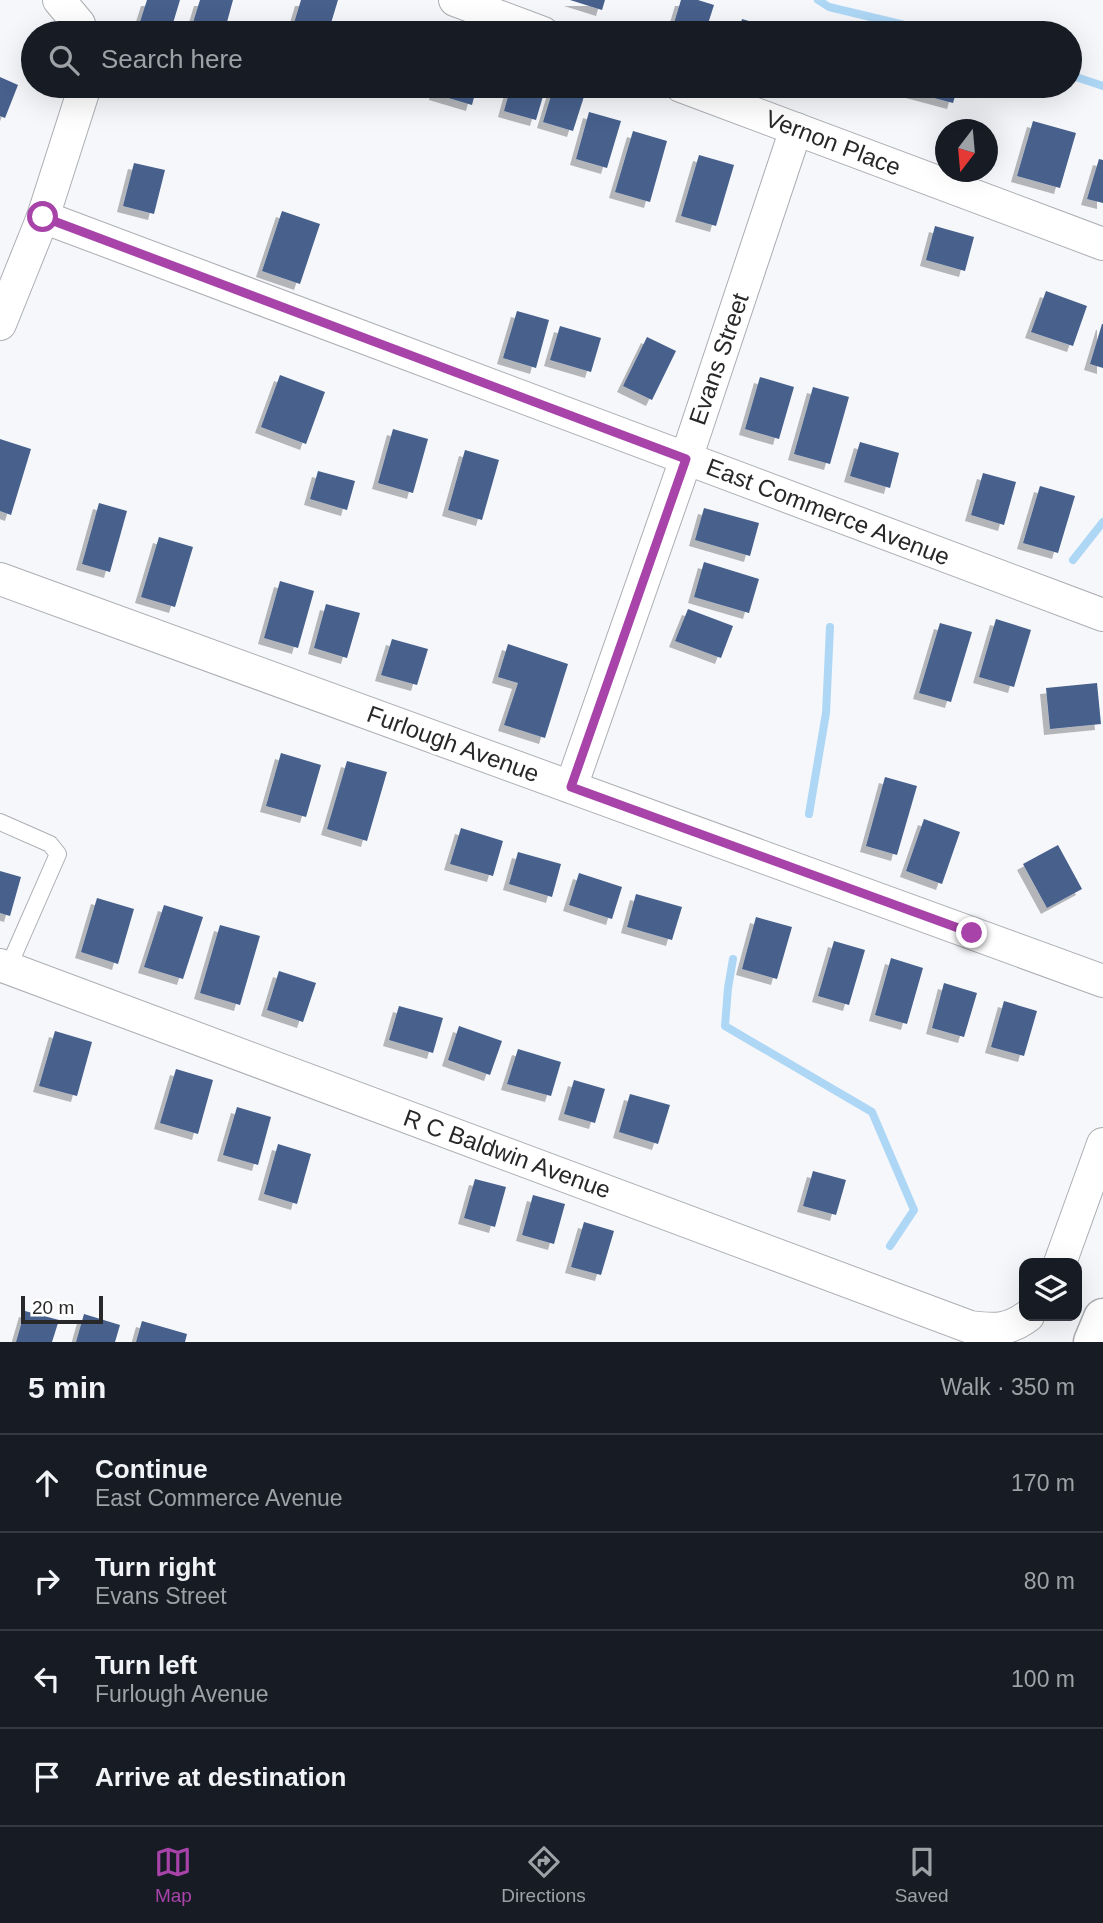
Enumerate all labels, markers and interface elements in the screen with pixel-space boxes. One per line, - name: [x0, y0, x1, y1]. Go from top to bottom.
- search box: [21, 21, 1082, 98]
- icon: search: [45, 41, 83, 79]
- text: Search here: [101, 44, 243, 74]
- street label: Vernon Place: [762, 104, 905, 181]
- north arrow: [935, 119, 998, 182]
- route start: [27, 201, 58, 232]
- street label: Evans Street: [683, 289, 754, 428]
- street label: East Commerce Avenue: [703, 453, 954, 570]
- street label: Furlough Avenue: [363, 700, 543, 787]
- route end: [956, 917, 987, 948]
- street label: R C Baldwin Avenue: [400, 1104, 614, 1204]
- map controls: [1019, 1258, 1082, 1321]
- button: layers: [1019, 1258, 1082, 1321]
- scale bar: [21, 1293, 103, 1325]
- text: 20 m: [32, 1297, 74, 1318]
- text: 5 min: [28, 1371, 106, 1404]
- text: Walk · 350 m: [940, 1374, 1075, 1400]
- text: Continue: [95, 1454, 208, 1484]
- icon: ahead: [28, 1464, 66, 1502]
- text: 170 m: [1011, 1470, 1075, 1496]
- text: East Commerce Avenue: [95, 1485, 343, 1511]
- text: Turn right: [95, 1552, 216, 1582]
- icon: right: [28, 1562, 66, 1600]
- text: 80 m: [1024, 1568, 1075, 1594]
- text: Evans Street: [95, 1583, 227, 1609]
- text: Turn left: [95, 1650, 197, 1680]
- icon: left: [28, 1660, 66, 1698]
- text: 100 m: [1011, 1666, 1075, 1692]
- text: Furlough Avenue: [95, 1681, 269, 1707]
- icon: arrive: [28, 1758, 66, 1796]
- text: Arrive at destination: [95, 1762, 346, 1792]
- tab: Map: [154, 1843, 192, 1907]
- tab: Directions: [501, 1843, 586, 1907]
- tab: Saved: [895, 1843, 949, 1907]

